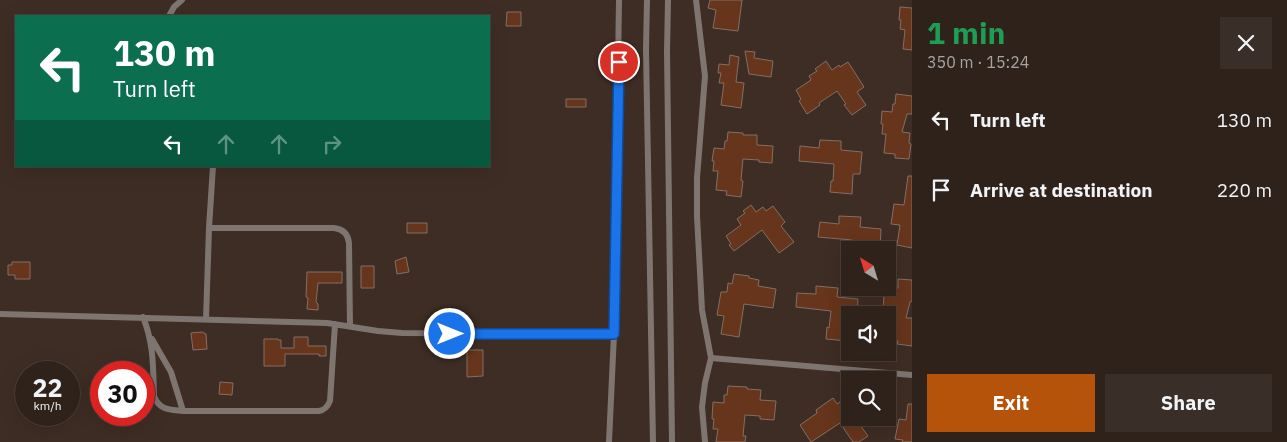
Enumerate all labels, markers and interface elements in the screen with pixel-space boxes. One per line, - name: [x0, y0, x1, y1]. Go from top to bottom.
- text: 1 min: [927, 13, 1005, 52]
- button: close: [1220, 17, 1272, 69]
- text: 130 m: [113, 30, 216, 76]
- icon: left: [30, 35, 95, 100]
- pin: [598, 41, 640, 83]
- icon: arrive: [605, 48, 633, 76]
- text: 350 m · 15:24: [927, 52, 1029, 72]
- text: Turn left: [113, 74, 196, 103]
- icon: left: [927, 106, 955, 134]
- text: Turn left: [970, 108, 1046, 132]
- text: 130 m: [1217, 108, 1272, 132]
- icon: left: [159, 130, 187, 158]
- icon: ahead: [212, 130, 240, 158]
- icon: ahead: [265, 130, 293, 158]
- icon: right: [318, 130, 346, 158]
- icon: arrive: [927, 176, 955, 204]
- text: Arrive at destination: [970, 178, 1153, 202]
- text: 220 m: [1217, 178, 1272, 202]
- north arrow: [841, 241, 896, 296]
- map controls: [841, 241, 896, 426]
- button: sound: [841, 306, 896, 361]
- position arrow: [423, 307, 475, 359]
- speed limit sign: 30: [90, 361, 155, 426]
- text: 22: [32, 371, 63, 404]
- button: search: [841, 371, 896, 426]
- button: Exit: [927, 374, 1095, 432]
- button: Share: [1105, 374, 1272, 432]
- text: km/h: [33, 398, 62, 413]

